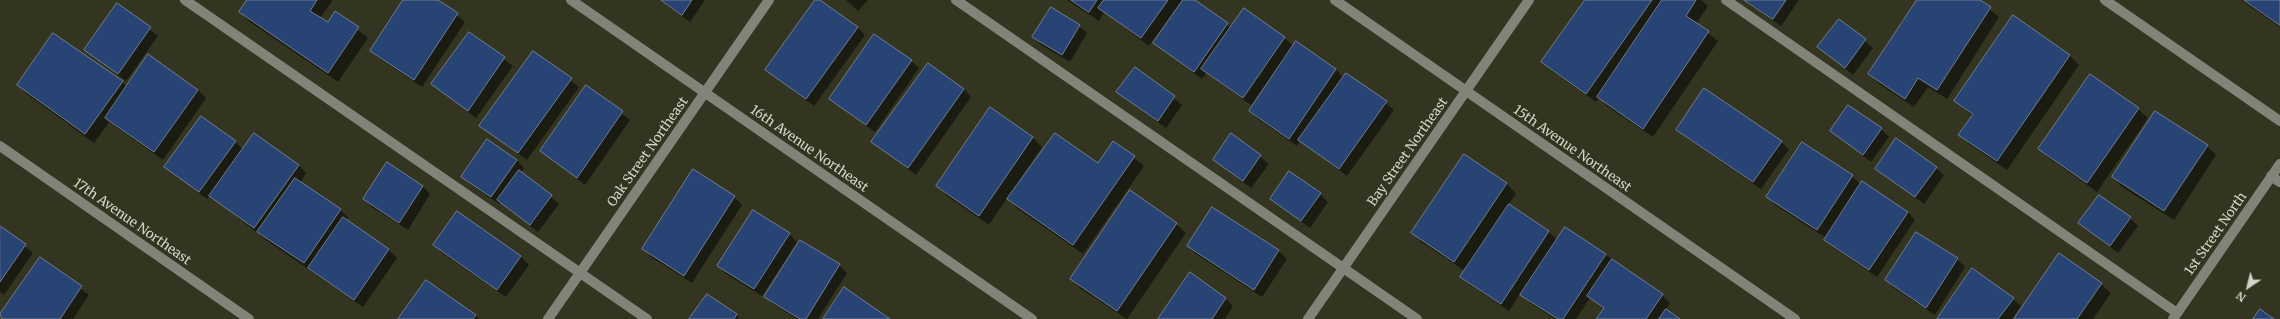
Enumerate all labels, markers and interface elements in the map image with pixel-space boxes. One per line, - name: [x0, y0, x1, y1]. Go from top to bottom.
- street label: Oak Street Northeast: [604, 94, 692, 210]
- street label: Bay Street Northeast: [1365, 95, 1451, 209]
- street label: 16th Avenue Northeast: [747, 102, 871, 196]
- street label: 15th Avenue Northeast: [1510, 102, 1634, 196]
- street label: 17th Avenue Northeast: [70, 176, 194, 268]
- street label: 1st Street North: [2182, 190, 2250, 278]
- north arrow: [2228, 267, 2268, 307]
- text: N: [2234, 289, 2249, 305]

